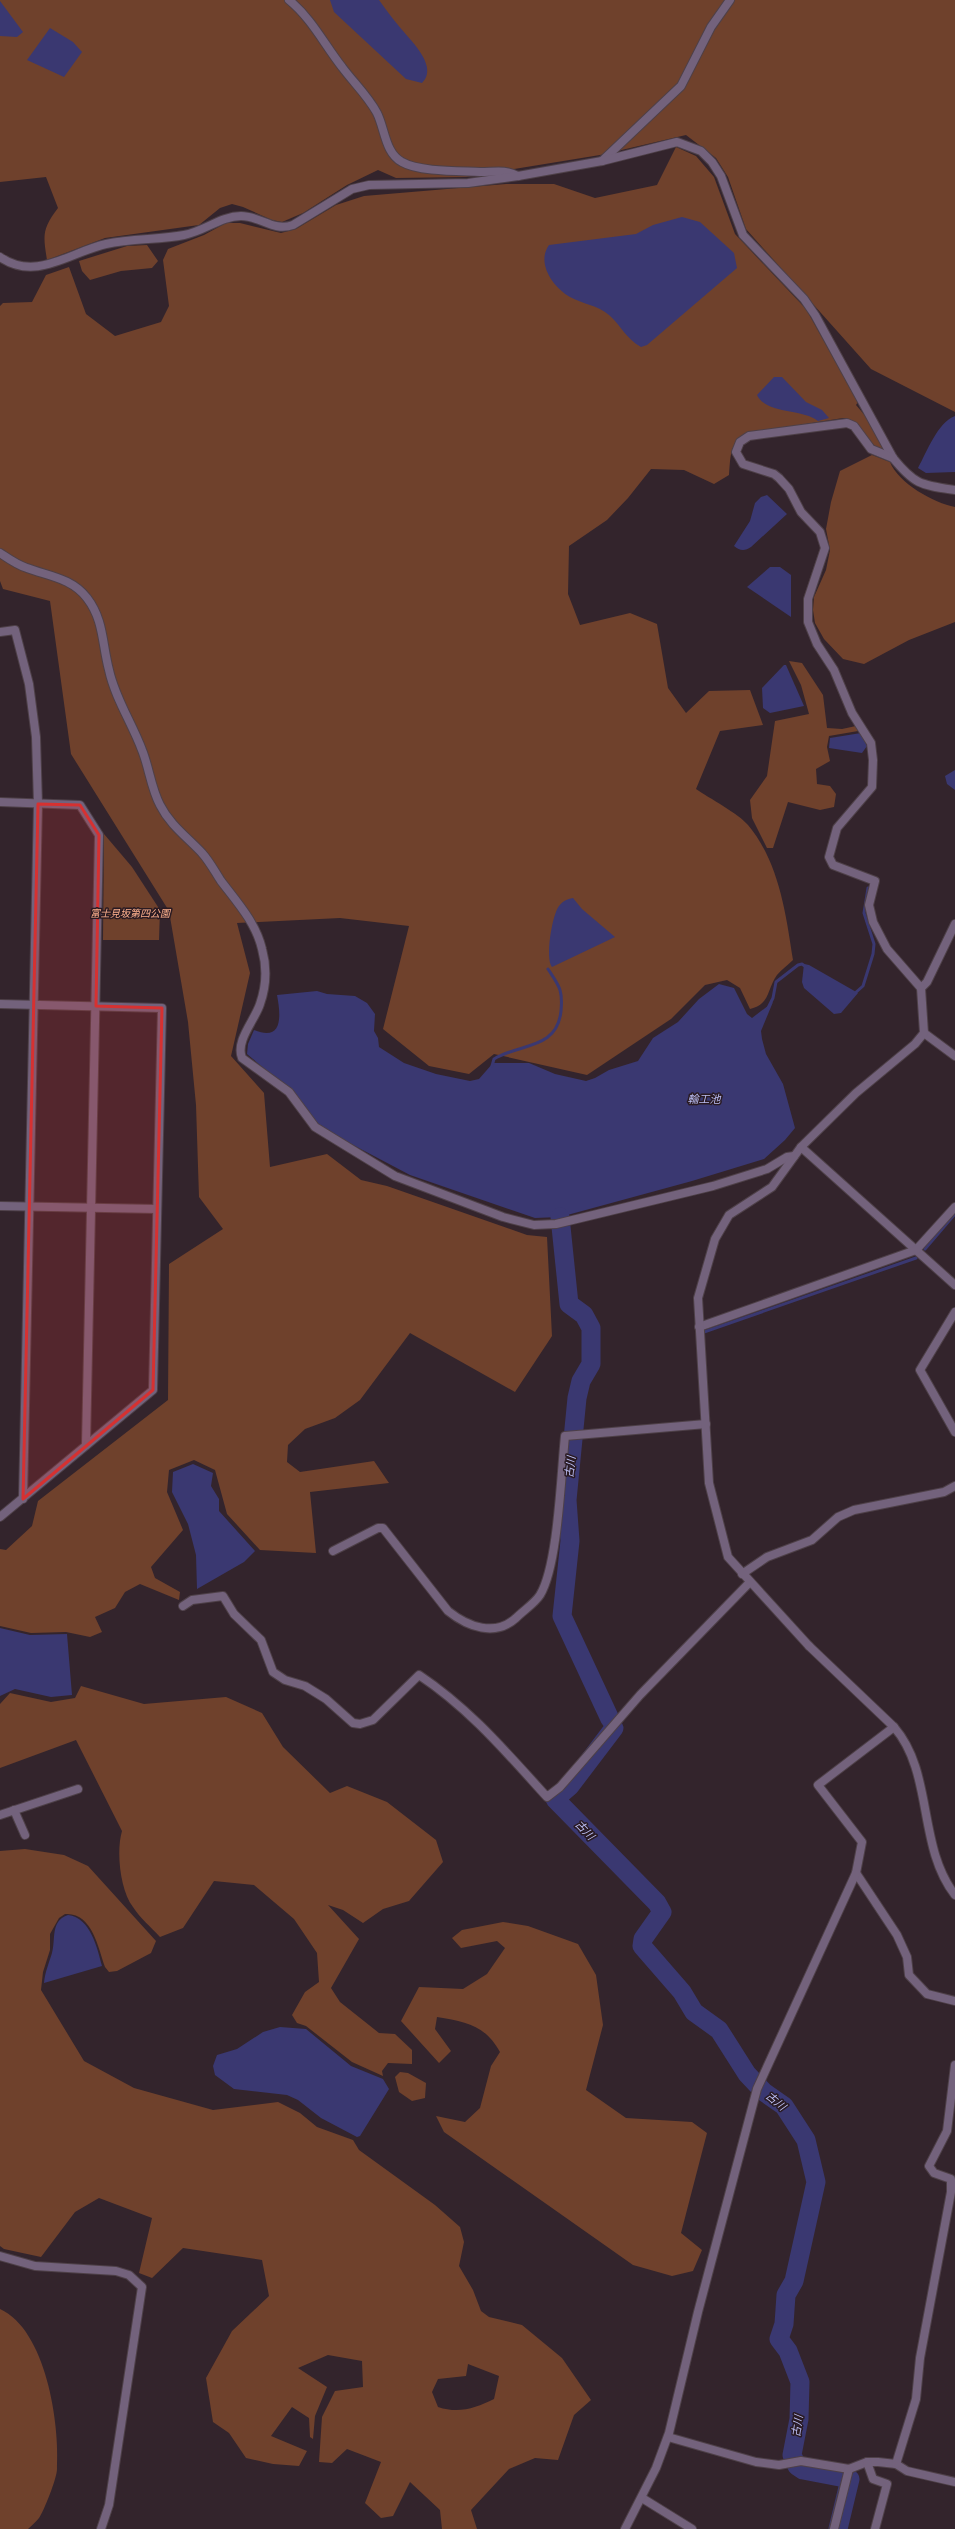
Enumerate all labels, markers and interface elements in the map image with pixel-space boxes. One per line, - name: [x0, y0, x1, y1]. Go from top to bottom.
- park label: 富士見坂第四公園: [90, 906, 172, 920]
- water label: 輪工池: [688, 1091, 721, 1106]
- water label: 古川: [561, 1454, 578, 1479]
- water label: 古川: [572, 1817, 599, 1843]
- water label: 古川: [763, 2088, 790, 2114]
- water label: 古川: [788, 2413, 806, 2438]

